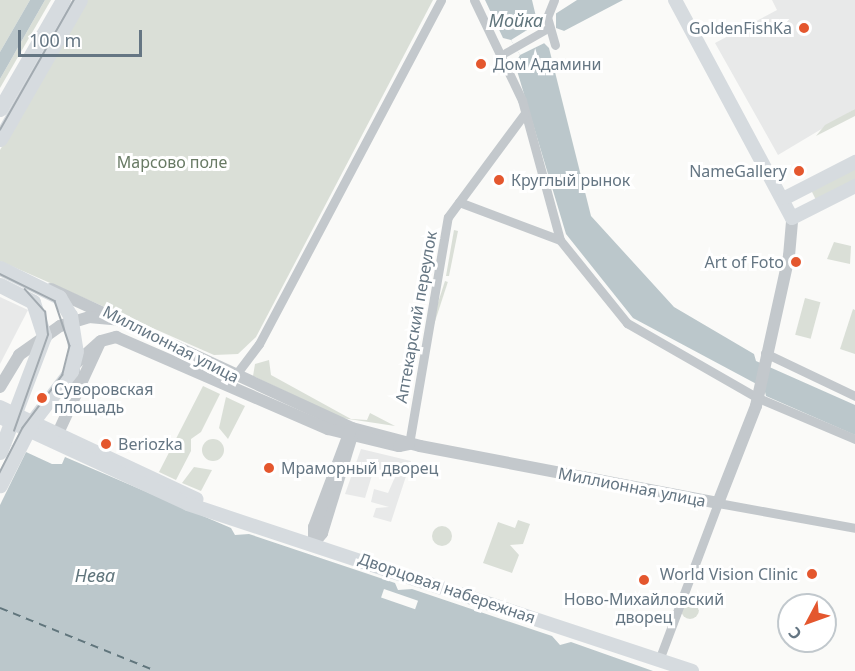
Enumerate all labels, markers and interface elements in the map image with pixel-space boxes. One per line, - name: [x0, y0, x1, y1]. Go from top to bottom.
- water label: Мойка: [489, 9, 543, 31]
- scale bar: [21, 18, 146, 56]
- place label: GoldenFishKa: [689, 18, 792, 38]
- marker: GoldenFishKa: [797, 21, 811, 35]
- text: 100 m: [29, 28, 81, 52]
- place label: Дом Адамини: [493, 54, 601, 74]
- marker: Дом Адамини: [474, 57, 488, 71]
- park label: Марсово поле: [117, 152, 227, 172]
- place label: NameGallery: [689, 161, 787, 181]
- marker: NameGallery: [792, 164, 806, 178]
- place label: Круглый рынок: [511, 170, 630, 190]
- marker: Круглый рынок: [492, 173, 506, 187]
- street label: Аптекарский переулок: [391, 229, 441, 405]
- place label: Art of Foto: [704, 252, 784, 272]
- marker: Art of Foto: [789, 255, 803, 269]
- street label: Миллионная улица: [100, 301, 242, 387]
- place label: Суворовская площадь: [54, 379, 153, 417]
- marker: Суворовская площадь: [35, 391, 49, 405]
- place label: Beriozka: [118, 434, 183, 454]
- marker: Beriozka: [99, 437, 113, 451]
- place label: Мраморный дворец: [281, 458, 438, 478]
- marker: Мраморный дворец: [262, 461, 276, 475]
- street label: Миллионная улица: [557, 463, 707, 511]
- street label: Дворцовая набережная: [356, 549, 538, 627]
- water label: Нева: [75, 564, 115, 586]
- place label: World Vision Clinic: [660, 564, 798, 584]
- marker: World Vision Clinic: [803, 565, 821, 583]
- marker: Ново-Михайловский дворец: [637, 573, 651, 587]
- place label: Ново-Михайловский дворец: [564, 589, 724, 627]
- north arrow: [777, 593, 837, 653]
- text: С: [783, 622, 807, 645]

